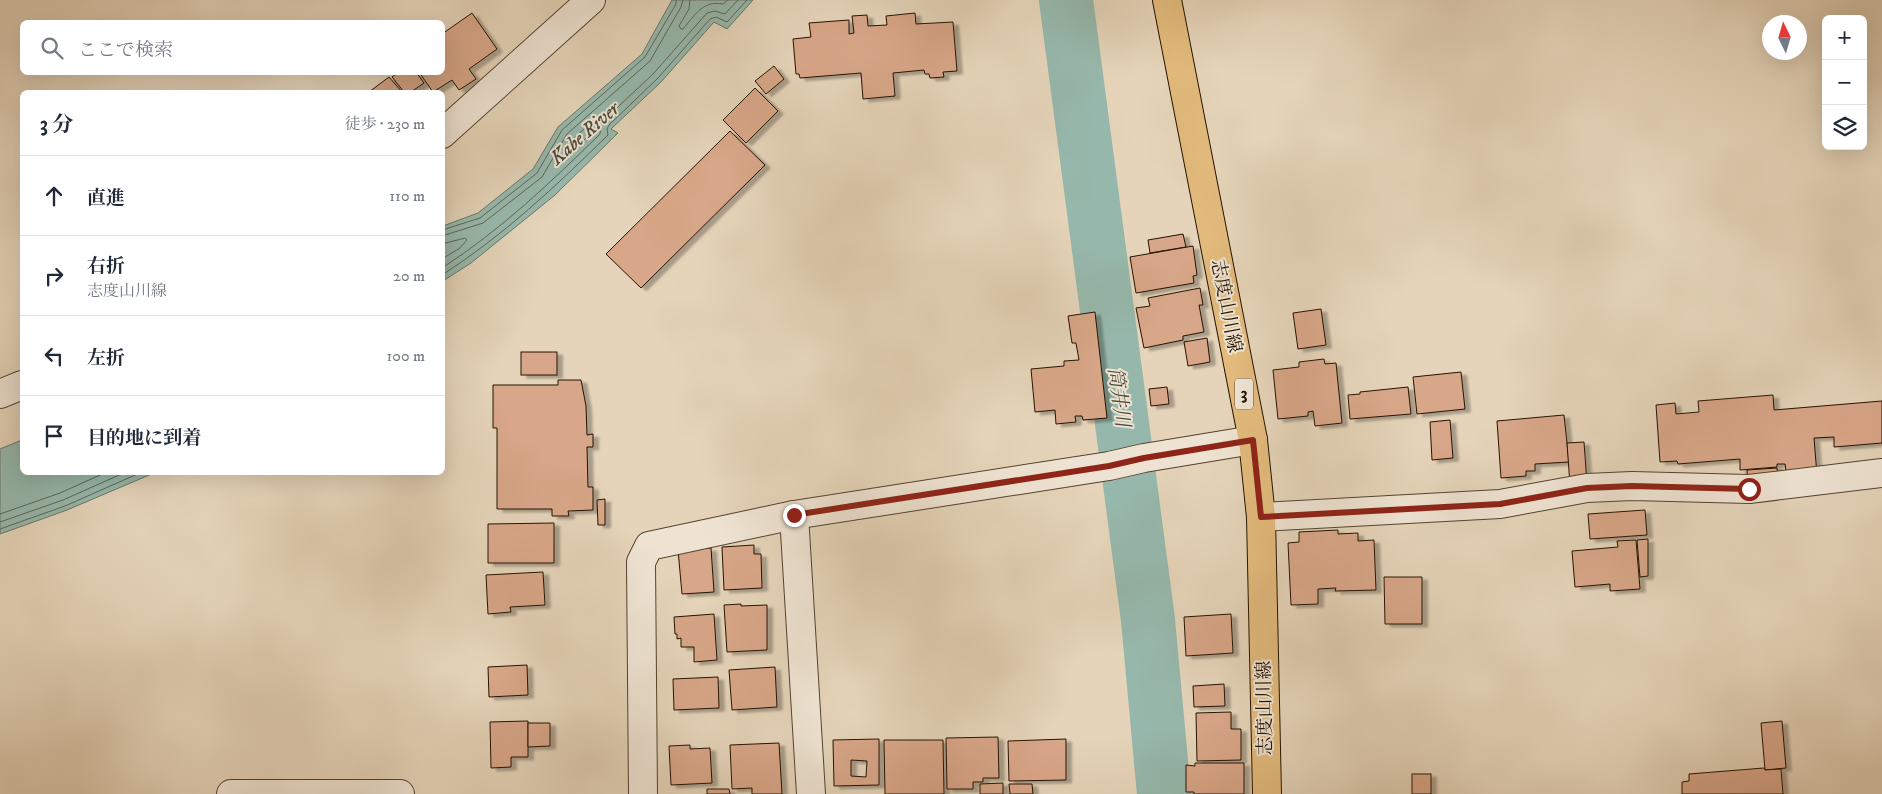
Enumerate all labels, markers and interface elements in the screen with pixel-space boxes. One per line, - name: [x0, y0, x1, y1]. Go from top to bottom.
- north arrow: [1762, 15, 1807, 60]
- map controls: [1822, 15, 1867, 150]
- button: +: [1822, 15, 1867, 60]
- search box: [20, 20, 445, 75]
- icon: search: [38, 34, 66, 62]
- text: ここで検索: [78, 39, 173, 62]
- button: −: [1822, 60, 1867, 105]
- water label: Kabe River: [544, 96, 626, 172]
- button: layers: [1822, 105, 1867, 150]
- text: 3 分: [40, 112, 73, 138]
- text: 徒歩 · 230 m: [344, 114, 425, 134]
- icon: ahead: [40, 182, 68, 210]
- text: 110 m: [389, 186, 425, 206]
- text: 直進: [87, 187, 125, 210]
- text: 右折: [87, 255, 125, 278]
- street label: 志度山川線: [1206, 257, 1246, 355]
- icon: right: [40, 262, 68, 290]
- text: 20 m: [393, 266, 425, 286]
- text: 志度山川線: [87, 281, 167, 301]
- icon: left: [40, 342, 68, 370]
- text: 100 m: [387, 346, 425, 366]
- text: 左折: [87, 347, 125, 370]
- water label: 筒井川: [1101, 366, 1135, 430]
- road number: 3: [1235, 378, 1253, 409]
- icon: arrive: [40, 422, 68, 450]
- text: 目的地に到着: [87, 427, 201, 450]
- route start: [1738, 478, 1761, 501]
- route end: [783, 504, 806, 527]
- street label: 志度山川線: [1253, 660, 1277, 756]

